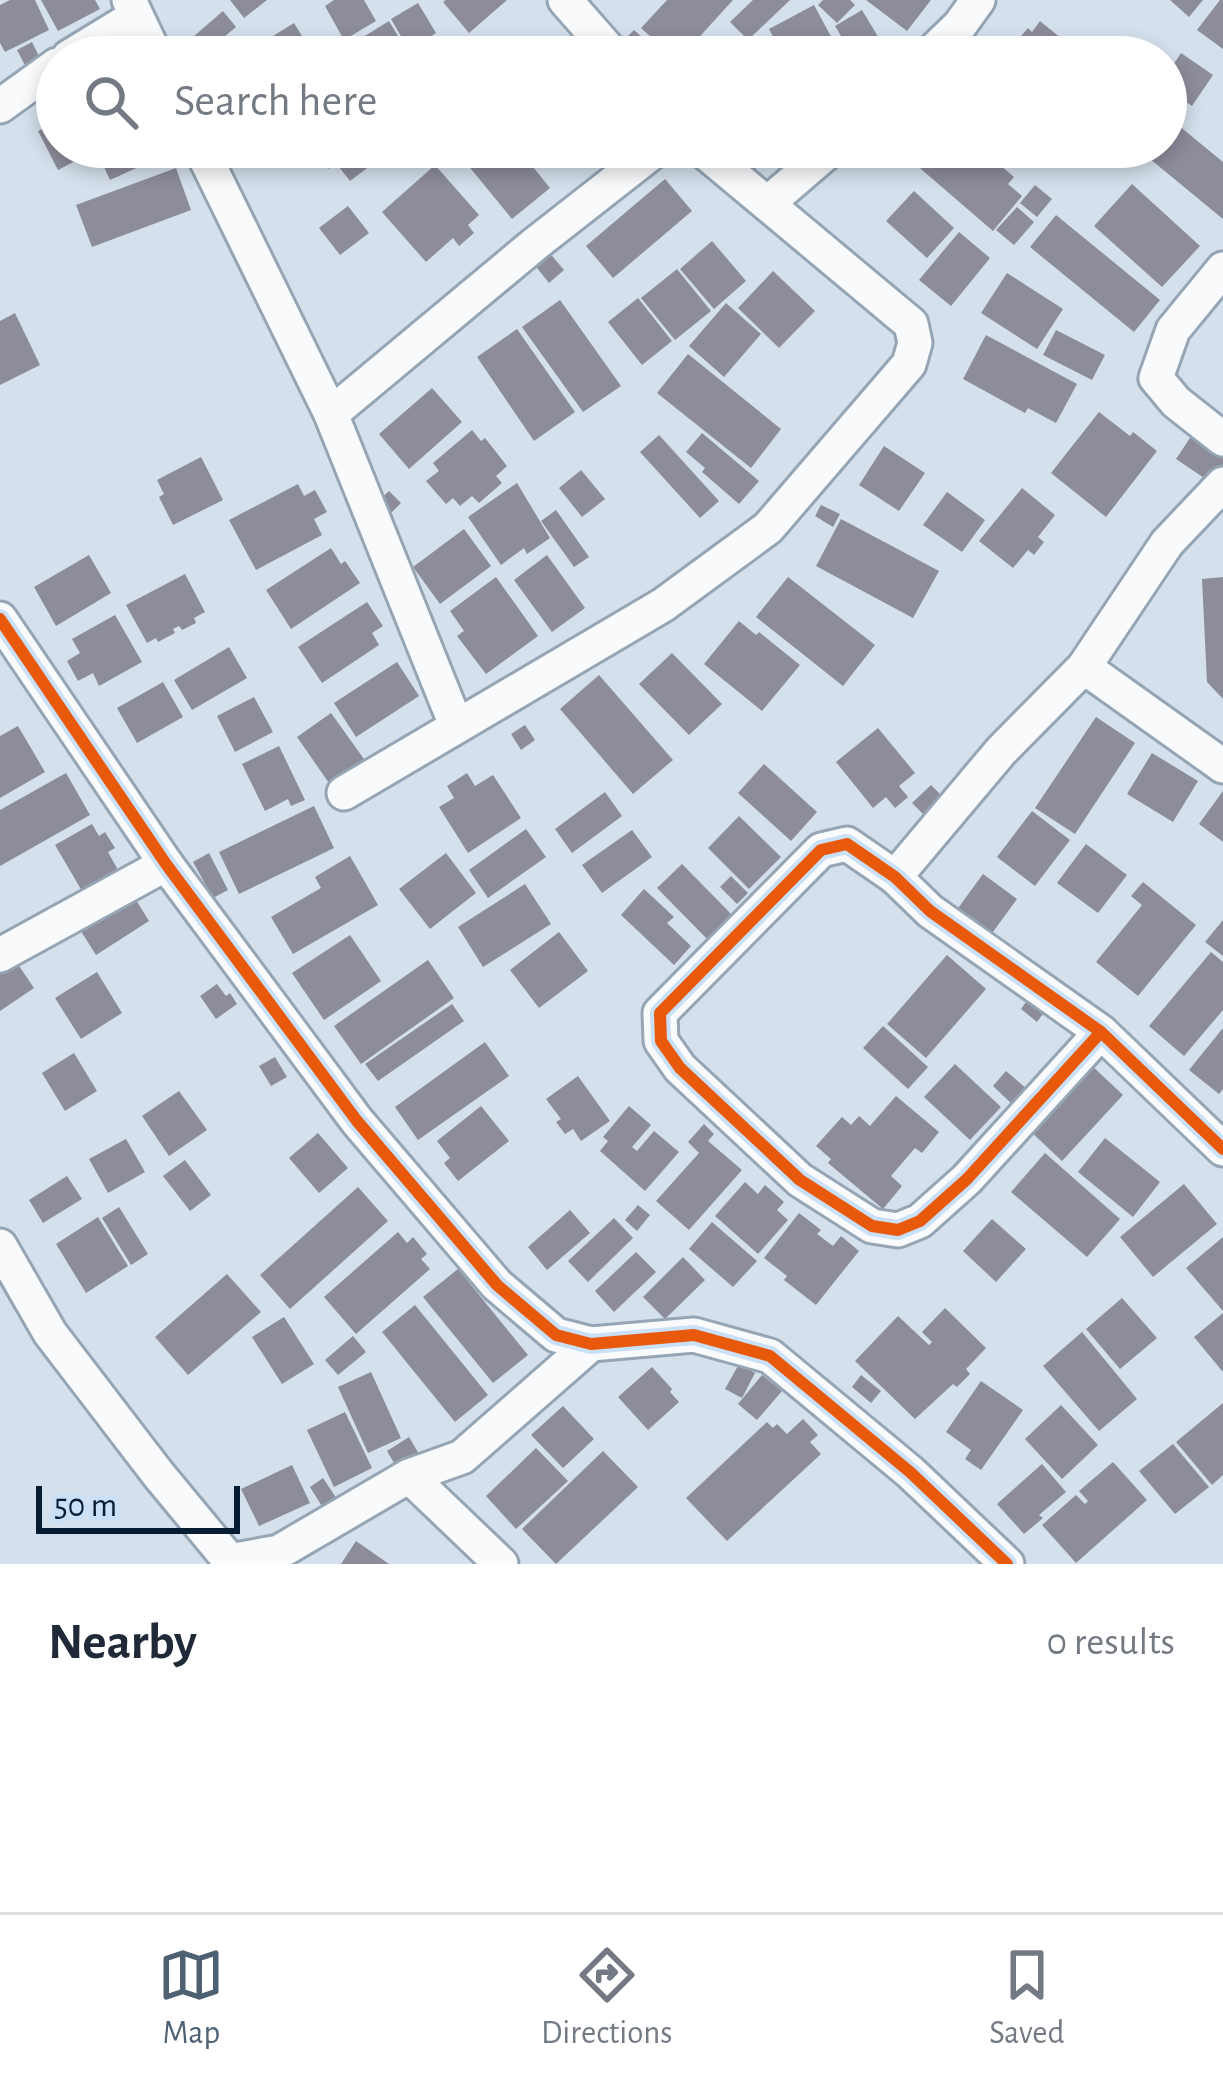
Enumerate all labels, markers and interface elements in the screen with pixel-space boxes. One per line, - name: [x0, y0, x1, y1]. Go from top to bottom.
- search box: [36, 36, 1187, 168]
- icon: search: [78, 69, 144, 135]
- text: Search here: [174, 79, 377, 124]
- scale bar: [36, 1480, 240, 1533]
- text: 50 m: [54, 1490, 117, 1523]
- text: Nearby: [48, 1617, 197, 1668]
- text: 0 results: [1047, 1623, 1175, 1662]
- tab: Map: [158, 1942, 224, 2054]
- tab: Directions: [541, 1942, 672, 2054]
- tab: Saved: [989, 1942, 1065, 2054]

